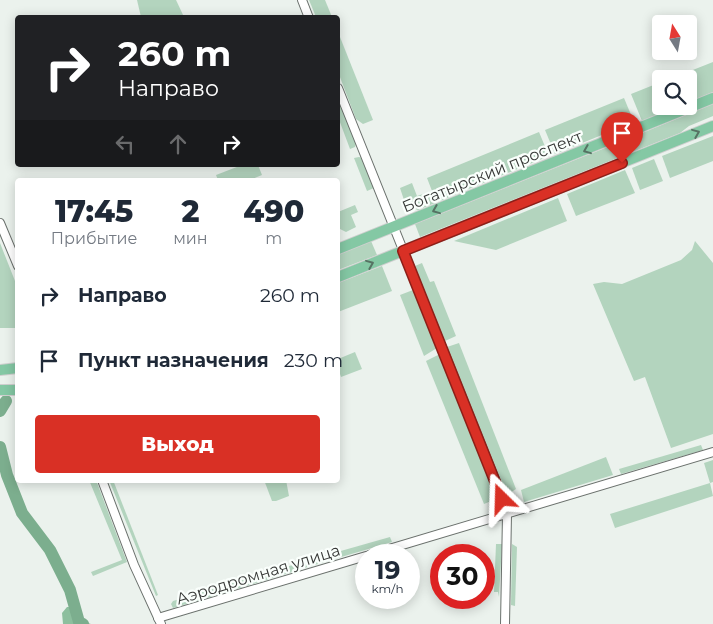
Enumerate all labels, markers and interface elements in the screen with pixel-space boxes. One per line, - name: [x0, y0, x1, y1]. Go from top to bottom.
- north arrow: [652, 15, 698, 60]
- map controls: [652, 15, 697, 115]
- text: 260 m: [118, 32, 231, 75]
- icon: right: [35, 35, 100, 100]
- button: search: [652, 70, 697, 115]
- text: Направо: [118, 75, 219, 102]
- pin: [601, 112, 643, 163]
- icon: arrive: [608, 119, 636, 147]
- street label: Богатырский проспект: [399, 126, 585, 216]
- one-way arrow: [692, 129, 700, 139]
- icon: left: [111, 130, 139, 158]
- icon: ahead: [164, 130, 192, 158]
- icon: right: [217, 130, 245, 158]
- one-way arrow: [583, 143, 592, 154]
- text: 17:45: [55, 193, 133, 230]
- text: 2: [181, 193, 199, 230]
- text: 490: [243, 193, 304, 230]
- one-way arrow: [432, 204, 441, 214]
- text: Прибытие: [51, 229, 137, 248]
- text: мин: [173, 229, 208, 248]
- text: m: [265, 229, 282, 248]
- one-way arrow: [365, 260, 374, 270]
- icon: right: [35, 282, 63, 310]
- text: Направо: [78, 284, 167, 307]
- text: 260 m: [260, 284, 320, 307]
- icon: arrive: [35, 347, 63, 375]
- text: Пункт назначения: [78, 349, 269, 372]
- text: 230 m: [284, 349, 343, 372]
- button: Выход: [35, 415, 320, 473]
- position arrow: [475, 472, 527, 524]
- street label: Аэродромная улица: [174, 540, 342, 608]
- speed limit sign: 30: [430, 544, 495, 609]
- text: 19: [375, 555, 400, 585]
- text: km/h: [371, 581, 404, 596]

